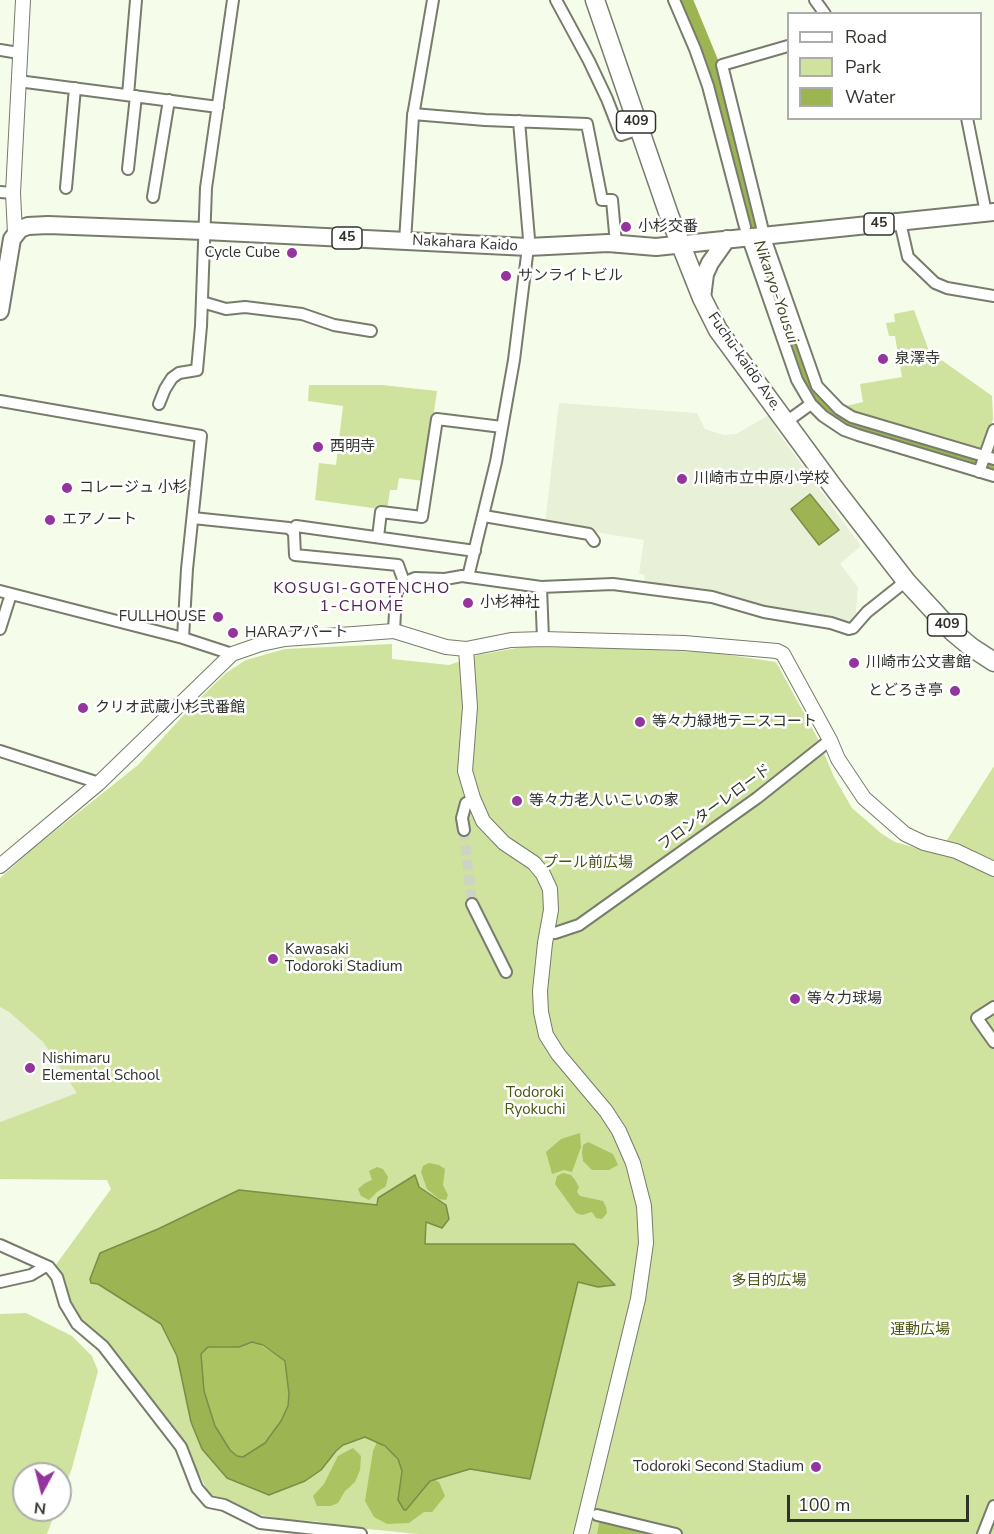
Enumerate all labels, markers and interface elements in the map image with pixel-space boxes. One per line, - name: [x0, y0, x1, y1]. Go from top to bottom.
- legend: [787, 12, 982, 120]
- text: Road: [845, 25, 887, 49]
- text: Park: [845, 55, 881, 79]
- text: Water: [845, 85, 896, 109]
- road number: 409: [616, 111, 656, 133]
- road number: 45: [864, 213, 894, 235]
- place label: 小杉交番: [638, 218, 698, 236]
- marker: 小杉交番: [619, 220, 633, 234]
- road number: 45: [332, 227, 362, 249]
- street label: Nakahara Kaido: [412, 232, 518, 256]
- water label: Nikaryo-Yousui: [748, 238, 802, 346]
- place label: Cycle Cube: [204, 244, 280, 262]
- marker: Cycle Cube: [285, 246, 299, 260]
- place label: サンライトビル: [518, 267, 623, 285]
- marker: サンライトビル: [499, 269, 513, 283]
- street label: Fuchū-kaidō Ave.: [703, 309, 785, 415]
- place label: 泉澤寺: [895, 350, 940, 368]
- marker: 泉澤寺: [876, 352, 890, 366]
- place label: 西明寺: [330, 438, 375, 456]
- marker: 西明寺: [311, 440, 325, 454]
- place label: 川崎市立中原小学校: [694, 470, 829, 488]
- marker: 川崎市立中原小学校: [675, 472, 689, 486]
- place label: コレージュ 小杉: [79, 479, 188, 497]
- marker: コレージュ 小杉: [60, 481, 74, 495]
- place label: エアノート: [62, 511, 137, 529]
- marker: エアノート: [43, 513, 57, 527]
- district label: KOSUGI-GOTENCHO 1-CHOME: [273, 579, 451, 617]
- place label: 小杉神社: [480, 594, 540, 612]
- marker: 小杉神社: [461, 596, 475, 610]
- place label: FULLHOUSE: [119, 608, 206, 626]
- marker: FULLHOUSE: [211, 610, 225, 624]
- road number: 409: [928, 614, 966, 636]
- place label: HARAアパート: [245, 624, 348, 642]
- marker: HARAアパート: [226, 626, 240, 640]
- place label: 川崎市公文書館: [866, 654, 971, 672]
- marker: 川崎市公文書館: [847, 656, 861, 670]
- place label: とどろき亭: [868, 682, 943, 700]
- marker: とどろき亭: [948, 684, 962, 698]
- place label: クリオ武蔵小杉弐番館: [95, 699, 245, 717]
- marker: クリオ武蔵小杉弐番館: [76, 701, 90, 715]
- place label: 等々力緑地テニスコート: [652, 713, 817, 731]
- marker: 等々力緑地テニスコート: [633, 715, 647, 729]
- street label: フロンターレロード: [655, 761, 775, 855]
- place label: 等々力老人いこいの家: [529, 792, 679, 810]
- marker: 等々力老人いこいの家: [510, 794, 524, 808]
- park label: プール前広場: [543, 854, 633, 872]
- place label: Kawasaki Todoroki Stadium: [285, 941, 403, 976]
- marker: Kawasaki Todoroki Stadium: [266, 952, 280, 966]
- place label: 等々力球場: [807, 990, 882, 1008]
- marker: 等々力球場: [788, 992, 802, 1006]
- place label: Nishimaru Elemental School: [42, 1050, 160, 1085]
- marker: Nishimaru Elemental School: [23, 1061, 37, 1075]
- park label: Todoroki Ryokuchi: [505, 1084, 565, 1119]
- park label: 多目的広場: [732, 1272, 806, 1290]
- park label: 運動広場: [890, 1321, 950, 1339]
- place label: Todoroki Second Stadium: [633, 1458, 804, 1476]
- marker: Todoroki Second Stadium: [809, 1460, 823, 1474]
- north arrow: [12, 1462, 72, 1522]
- scale bar: [790, 1483, 972, 1521]
- text: 100 m: [798, 1493, 850, 1517]
- text: N: [33, 1496, 47, 1520]

